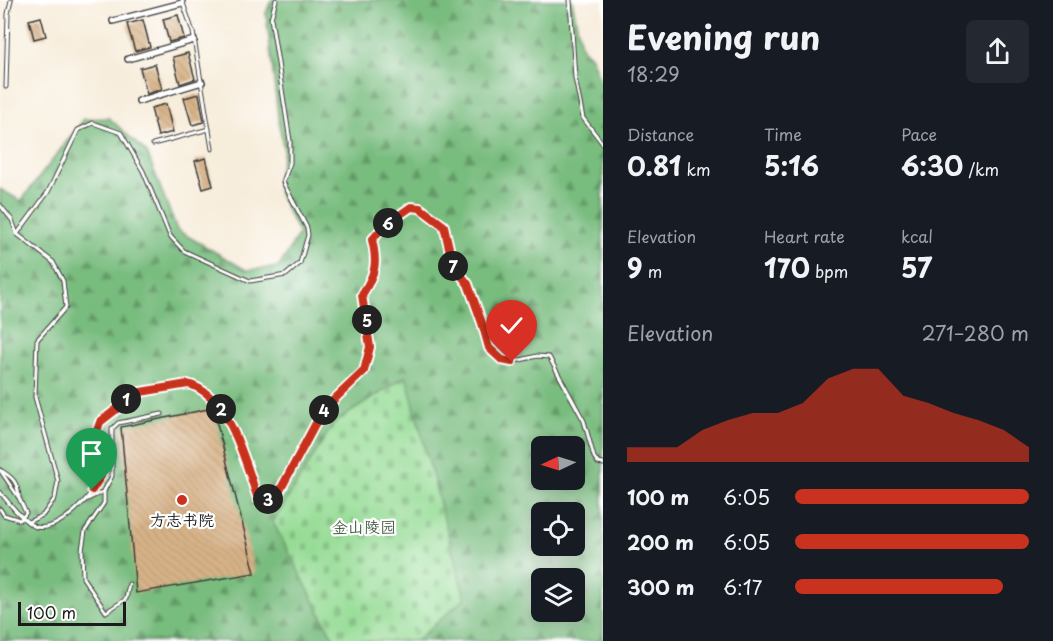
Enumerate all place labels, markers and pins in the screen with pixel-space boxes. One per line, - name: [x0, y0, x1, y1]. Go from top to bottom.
- pin: 6: [373, 208, 403, 238]
- pin: 7: [438, 251, 468, 281]
- pin: [486, 300, 537, 362]
- pin: 5: [352, 305, 382, 335]
- pin: 1: [111, 384, 141, 414]
- pin: 2: [206, 394, 236, 424]
- pin: 4: [309, 395, 339, 425]
- pin: [66, 428, 117, 490]
- pin: 3: [253, 484, 283, 514]
- marker: 方志书院: [175, 493, 189, 507]
- place label: 方志书院: [150, 507, 214, 531]

